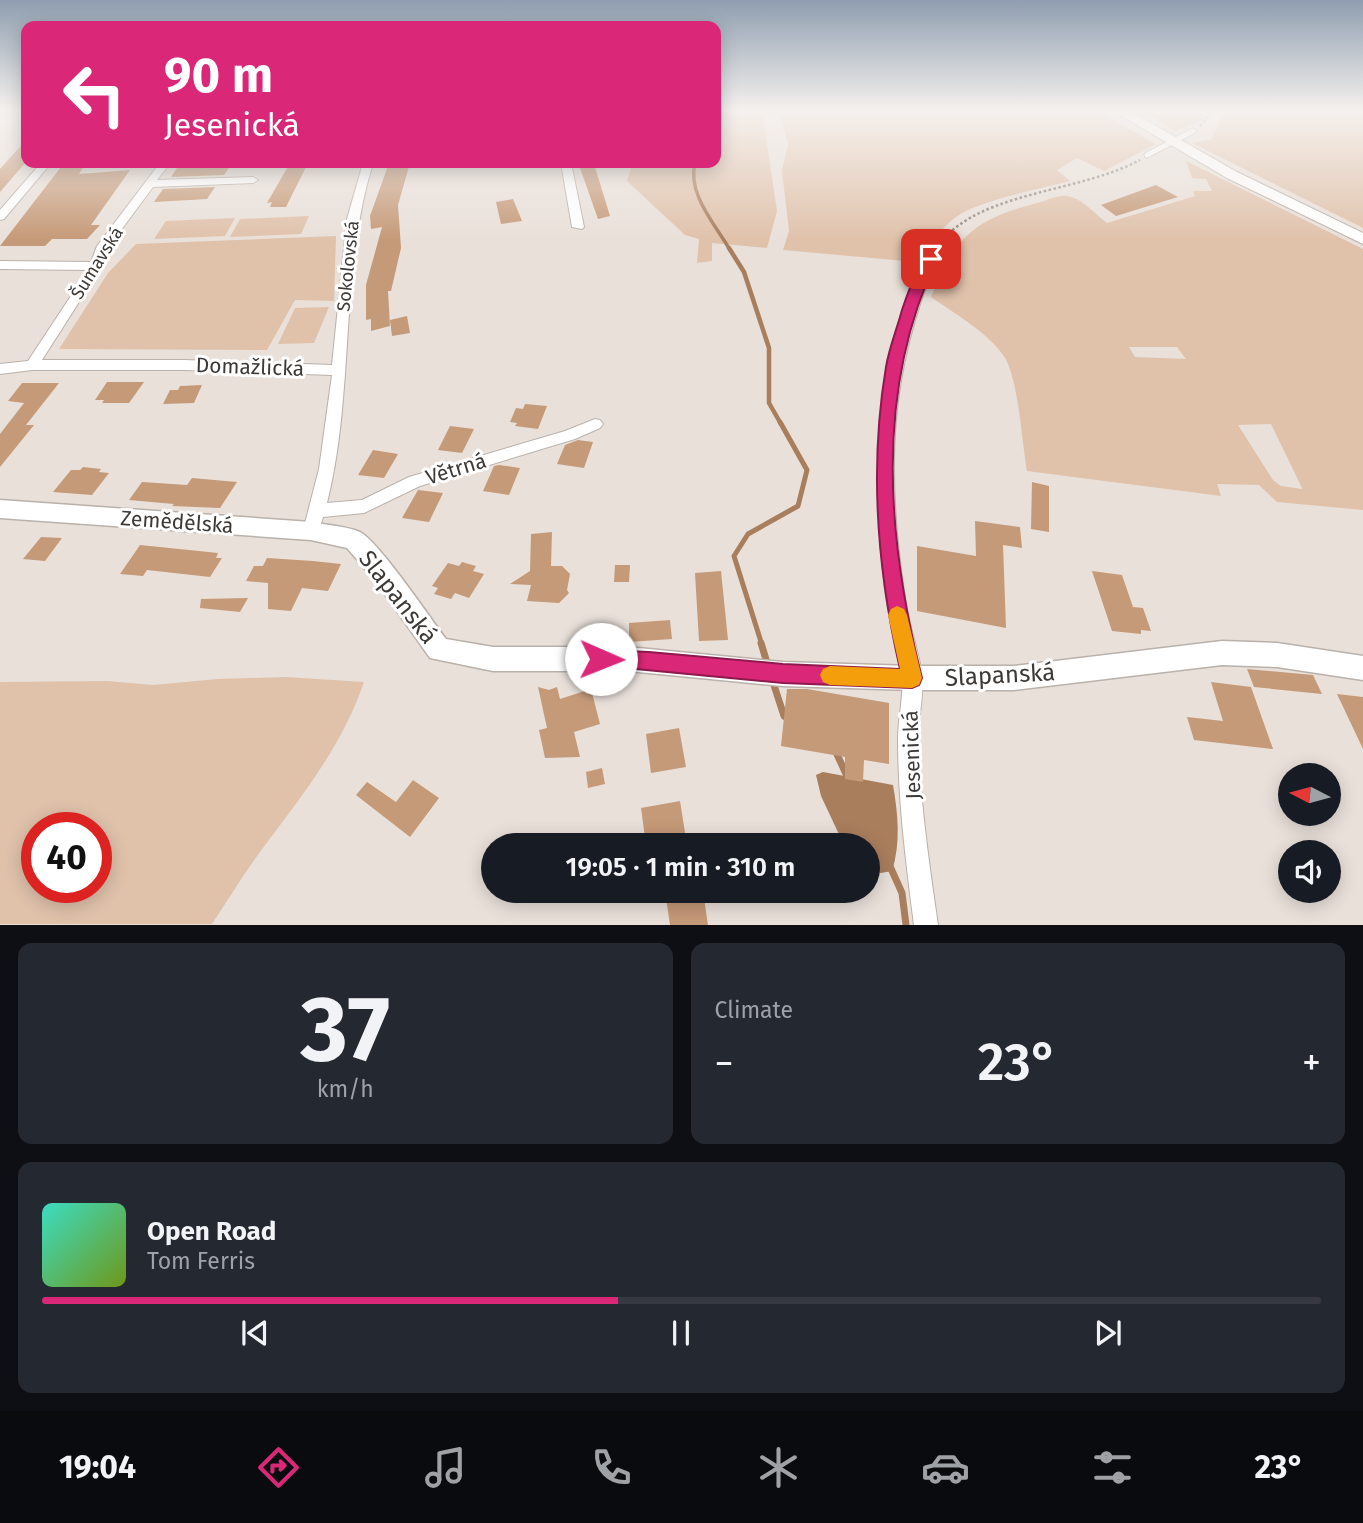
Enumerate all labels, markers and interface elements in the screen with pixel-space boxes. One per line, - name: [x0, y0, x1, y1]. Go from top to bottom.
- text: 90 m: [164, 46, 273, 105]
- icon: left: [49, 49, 140, 140]
- text: Jesenická: [164, 106, 300, 144]
- street label: Sokolovská: [332, 219, 364, 313]
- street label: Šumavská: [66, 223, 128, 303]
- pin: [901, 229, 961, 289]
- icon: arrive: [912, 240, 950, 278]
- street label: Domažlická: [195, 352, 305, 382]
- street label: Větrná: [423, 448, 489, 490]
- street label: Zemědělská: [120, 505, 234, 539]
- street label: Slapanská: [353, 545, 443, 649]
- position arrow: [564, 622, 638, 696]
- street label: Slapanská: [944, 658, 1056, 692]
- street label: Jesenická: [897, 710, 927, 800]
- north arrow: [1278, 763, 1340, 826]
- map controls: [1278, 763, 1341, 903]
- speed limit sign: 40: [21, 812, 112, 903]
- button: sound: [1278, 840, 1341, 903]
- text: 19:05 · 1 min · 310 m: [566, 852, 795, 883]
- text: 37: [301, 975, 390, 1084]
- text: Climate: [715, 996, 793, 1024]
- text: 23°: [978, 1031, 1058, 1094]
- text: −: [715, 1040, 734, 1086]
- text: +: [1302, 1040, 1321, 1086]
- text: km/h: [317, 1075, 374, 1103]
- text: Open Road: [147, 1216, 276, 1247]
- text: Tom Ferris: [147, 1247, 255, 1275]
- icon: previous: [236, 1314, 274, 1352]
- icon: pause: [662, 1314, 700, 1352]
- icon: next: [1089, 1314, 1127, 1352]
- icon: directions: [254, 1443, 303, 1492]
- icon: music: [421, 1443, 470, 1492]
- icon: phone: [587, 1443, 636, 1492]
- icon: climate: [754, 1443, 803, 1492]
- icon: car: [921, 1443, 970, 1492]
- icon: filters: [1088, 1443, 1137, 1492]
- text: 19:04: [59, 1448, 136, 1486]
- text: 23°: [1254, 1448, 1304, 1486]

